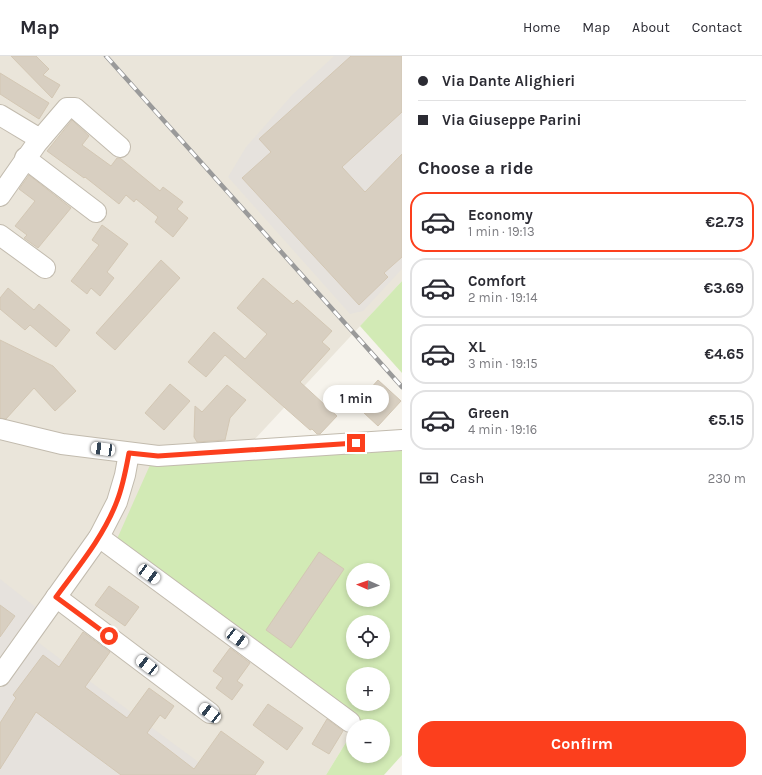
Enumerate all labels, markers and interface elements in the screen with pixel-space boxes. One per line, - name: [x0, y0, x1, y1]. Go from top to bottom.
- text: Map: [20, 17, 59, 39]
- text: Home: [523, 19, 560, 36]
- text: Map: [582, 19, 610, 36]
- text: About: [632, 19, 670, 36]
- text: Contact: [692, 19, 742, 36]
- text: Via Dante Alighieri: [442, 72, 575, 90]
- text: Via Giuseppe Parini: [442, 111, 581, 129]
- text: Choose a ride: [418, 157, 533, 179]
- icon: car: [420, 204, 456, 240]
- text: Economy: [468, 206, 533, 224]
- text: €2.73: [705, 213, 744, 231]
- text: 1 min · 19:13: [468, 224, 535, 239]
- icon: car: [420, 270, 456, 306]
- text: Comfort: [468, 272, 526, 290]
- text: €3.69: [704, 279, 744, 297]
- text: 2 min · 19:14: [468, 290, 537, 305]
- icon: car: [420, 336, 456, 372]
- text: XL: [468, 338, 486, 356]
- text: €4.65: [705, 345, 744, 363]
- text: 3 min · 19:15: [468, 356, 538, 371]
- callout: 1 min: [323, 385, 389, 413]
- text: 1 min: [340, 391, 372, 406]
- icon: car: [420, 402, 456, 438]
- text: Green: [468, 404, 509, 422]
- text: €5.15: [708, 411, 744, 429]
- text: 4 min · 19:16: [468, 422, 537, 437]
- route end: [347, 434, 365, 452]
- car: [90, 441, 116, 457]
- icon: cash: [418, 467, 440, 489]
- text: Cash: [450, 469, 484, 487]
- text: 230 m: [708, 471, 746, 486]
- car: [136, 562, 162, 586]
- north arrow: [346, 563, 390, 607]
- map controls: [346, 563, 390, 763]
- button: locate: [346, 615, 390, 659]
- car: [224, 626, 250, 650]
- route start: [100, 627, 118, 645]
- car: [134, 653, 160, 677]
- button: +: [346, 667, 390, 711]
- car: [197, 701, 223, 725]
- button: −: [346, 719, 390, 763]
- button: Confirm: [418, 721, 746, 767]

